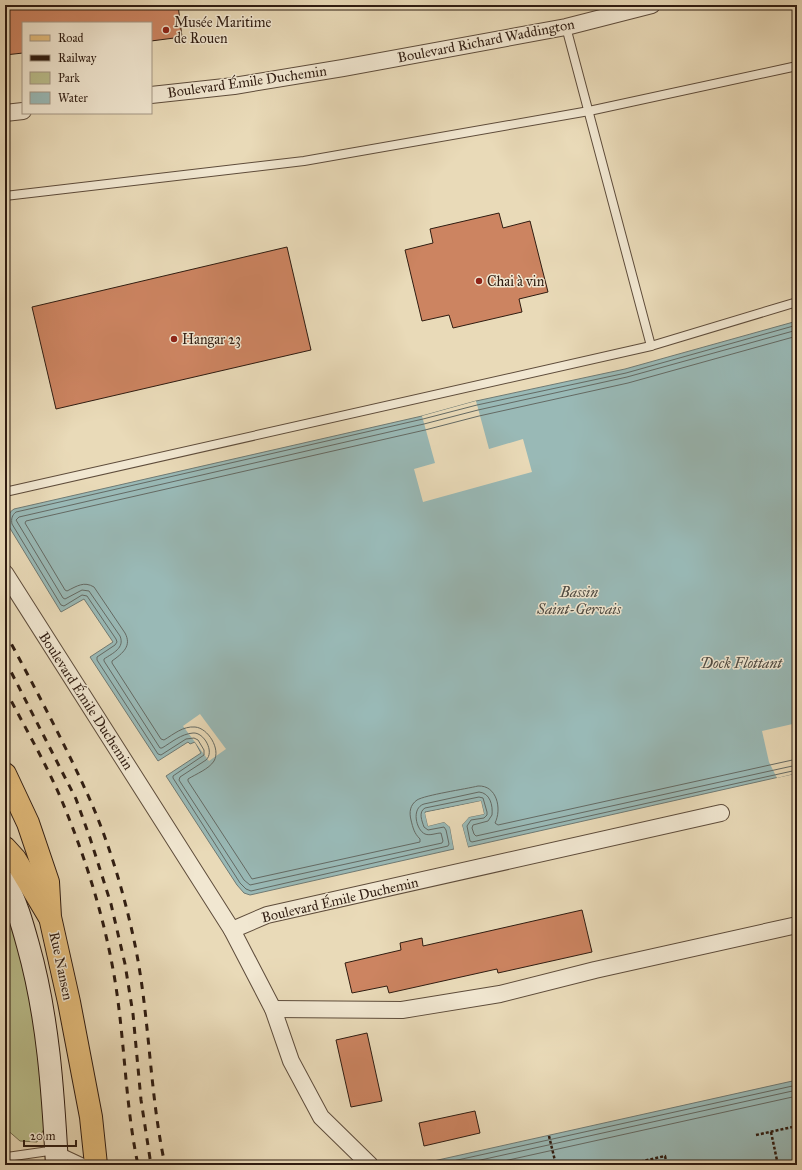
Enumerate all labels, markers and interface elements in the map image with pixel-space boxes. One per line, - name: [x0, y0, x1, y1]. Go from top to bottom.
- place label: Musée Maritime de Rouen: [174, 14, 271, 47]
- street label: Boulevard Richard Waddington: [396, 15, 576, 67]
- legend: [22, 22, 152, 114]
- marker: Musée Maritime de Rouen: [161, 25, 171, 35]
- text: Road: [58, 31, 84, 45]
- text: Railway: [58, 51, 97, 65]
- street label: Boulevard Émile Duchemin: [166, 60, 328, 102]
- text: Park: [58, 71, 80, 85]
- text: Water: [58, 91, 88, 105]
- place label: Chai à vin: [487, 273, 545, 290]
- marker: Chai à vin: [474, 276, 484, 286]
- place label: Hangar 23: [182, 331, 241, 348]
- marker: Hangar 23: [169, 334, 179, 344]
- water label: Bassin Saint-Gervais: [536, 583, 622, 618]
- street label: Boulevard Émile Duchemin: [35, 628, 139, 773]
- water label: Dock Flottant: [700, 654, 783, 672]
- street label: Boulevard Émile Duchemin: [259, 872, 421, 926]
- street label: Rue Nansen: [45, 930, 77, 1002]
- scale bar: [24, 1122, 76, 1148]
- text: 20 m: [30, 1129, 56, 1143]

